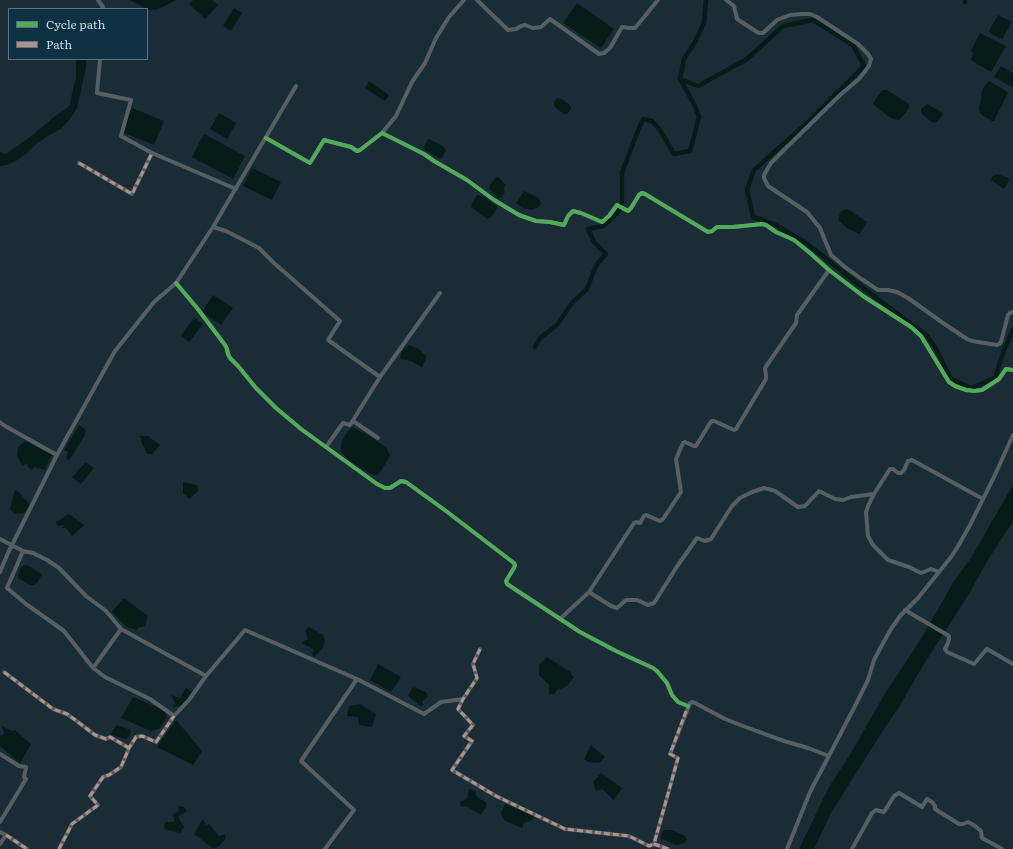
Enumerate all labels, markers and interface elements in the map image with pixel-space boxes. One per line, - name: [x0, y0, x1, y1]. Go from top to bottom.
- legend: [8, 8, 148, 60]
- text: Cycle path: [46, 15, 106, 33]
- text: Path: [46, 35, 72, 53]

